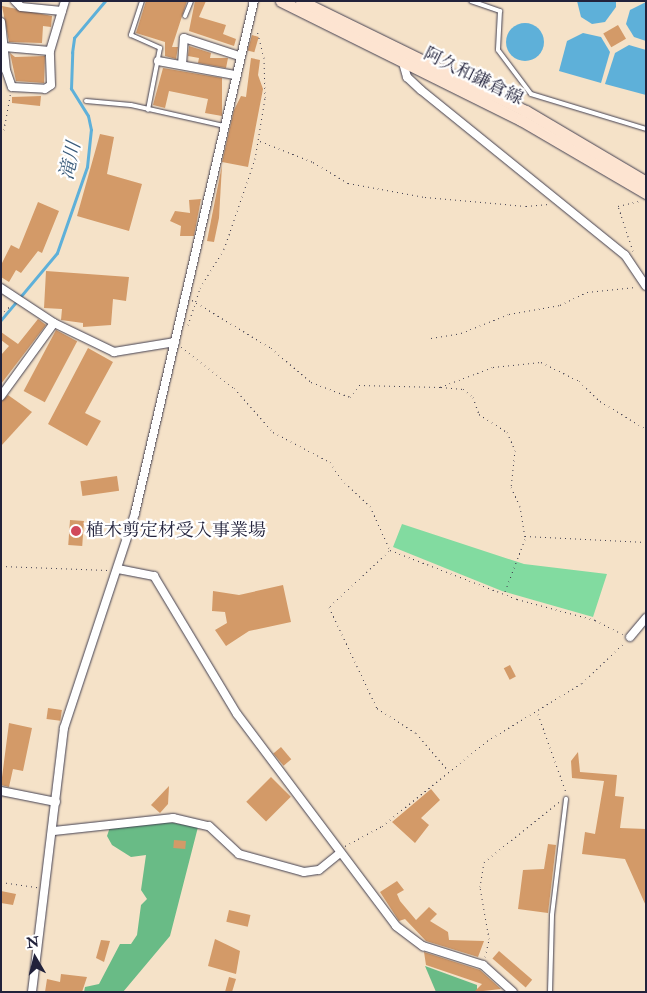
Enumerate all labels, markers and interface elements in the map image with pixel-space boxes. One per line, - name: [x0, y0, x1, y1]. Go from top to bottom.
- street label: 阿久和鎌倉線: [420, 44, 526, 110]
- water label: 滝川: [56, 140, 86, 182]
- place label: 植木剪定材受入事業場: [86, 520, 266, 542]
- marker: 植木剪定材受入事業場: [70, 525, 82, 537]
- north arrow: [10, 933, 60, 983]
- text: N: [25, 933, 40, 952]

